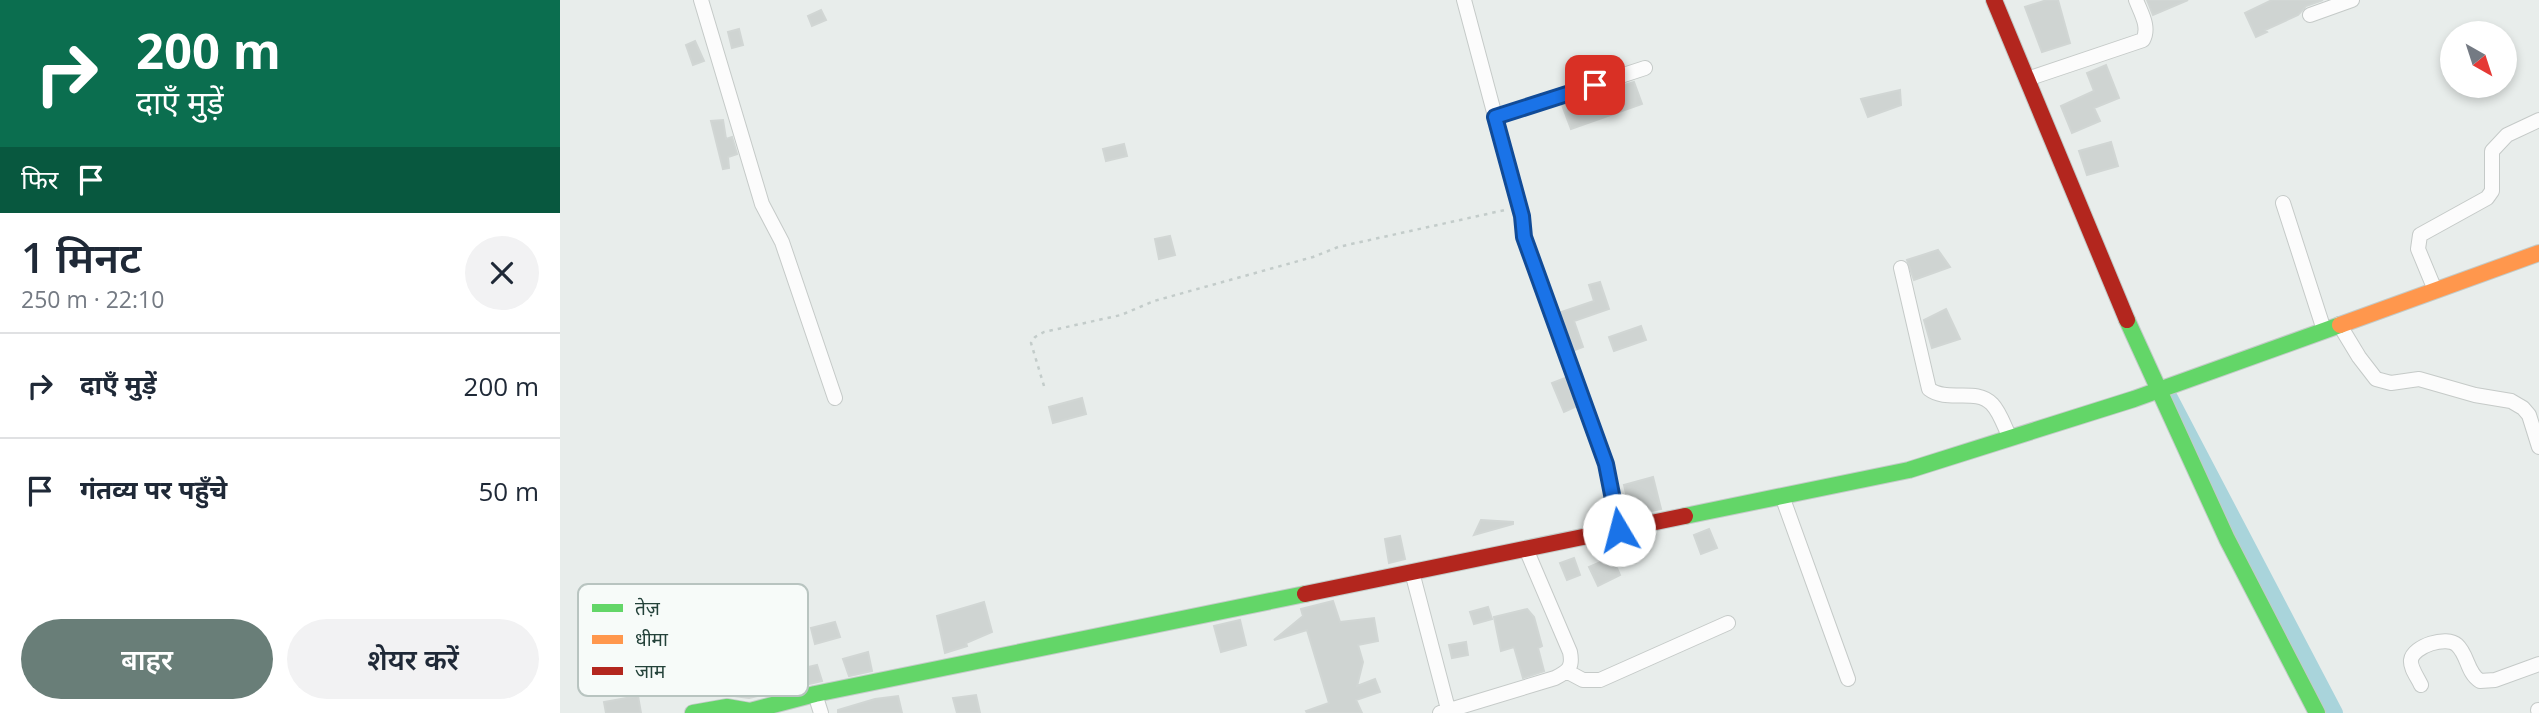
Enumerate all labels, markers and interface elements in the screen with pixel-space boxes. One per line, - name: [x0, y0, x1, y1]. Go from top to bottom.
- text: 200 m: [136, 17, 281, 83]
- north arrow: [2440, 21, 2516, 98]
- map controls: [2440, 21, 2517, 98]
- icon: right: [21, 28, 112, 119]
- pin: [1565, 55, 1625, 115]
- icon: arrive: [1576, 66, 1614, 104]
- text: दाएँ मुड़ें: [136, 80, 224, 123]
- text: फिर: [21, 161, 58, 197]
- icon: arrive: [72, 161, 110, 199]
- text: 1 मिनट: [21, 228, 141, 285]
- button: close: [465, 236, 539, 310]
- text: 250 m · 22:10: [21, 283, 164, 315]
- text: दाएँ मुड़ें: [80, 366, 157, 402]
- icon: right: [21, 367, 59, 405]
- text: 200 m: [464, 368, 539, 404]
- text: गंतव्य पर पहुँचे: [80, 471, 227, 507]
- icon: arrive: [21, 472, 59, 510]
- text: 50 m: [478, 473, 539, 509]
- position arrow: [1582, 493, 1656, 567]
- legend: [578, 584, 808, 696]
- text: तेज़: [635, 595, 661, 621]
- button: बाहर: [21, 619, 273, 699]
- button: शेयर करें: [287, 619, 539, 699]
- text: धीमा: [635, 626, 669, 652]
- text: जाम: [635, 658, 666, 684]

